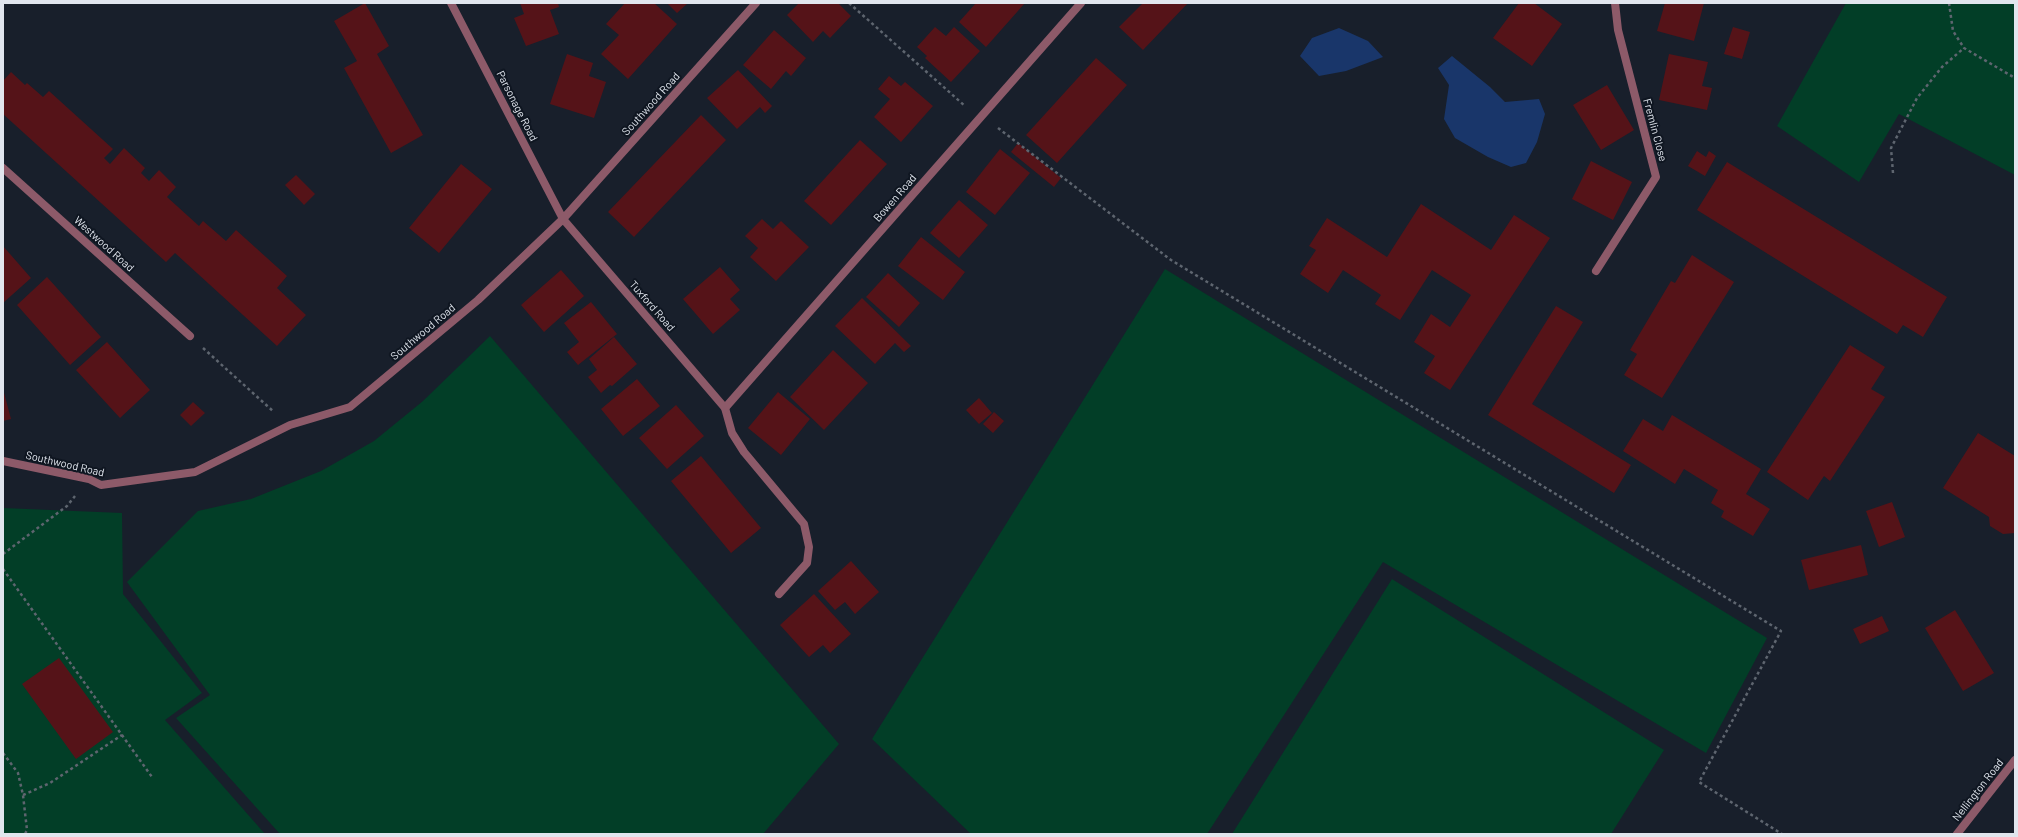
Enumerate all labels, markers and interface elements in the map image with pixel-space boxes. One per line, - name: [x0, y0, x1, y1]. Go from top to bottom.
- street label: Parsonage Road: [494, 69, 540, 143]
- street label: Southwood Road: [619, 70, 683, 138]
- street label: Fremlin Close: [1640, 97, 1670, 163]
- street label: Bowen Road: [871, 172, 919, 224]
- street label: Westwood Road: [71, 214, 137, 274]
- street label: Tuxford Road: [626, 278, 678, 334]
- street label: Southwood Road: [388, 301, 458, 363]
- street label: Southwood Road: [24, 449, 106, 479]
- street label: Nellington Road: [1950, 756, 2006, 824]

